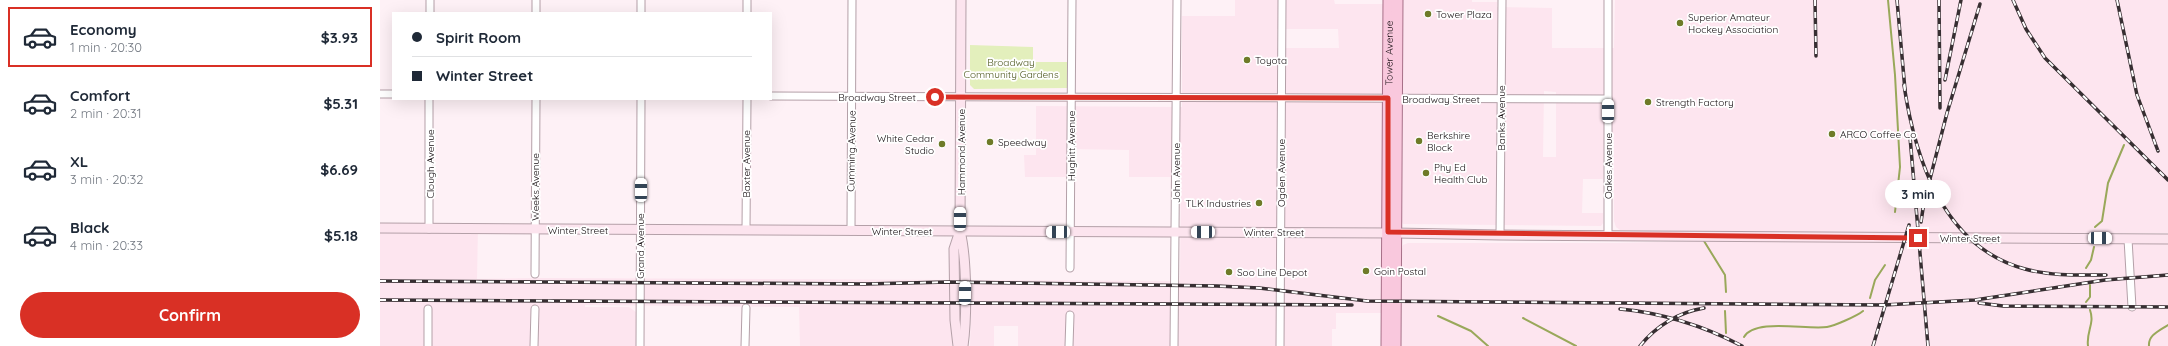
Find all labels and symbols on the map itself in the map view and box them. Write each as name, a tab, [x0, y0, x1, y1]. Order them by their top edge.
place label: Tower Plaza	[1436, 8, 1492, 21]
marker: Tower Plaza	[1423, 9, 1433, 19]
place label: Superior Amateur Hockey Association	[1688, 11, 1778, 36]
marker: Superior Amateur Hockey Association	[1675, 18, 1685, 28]
street label: Tower Avenue	[1383, 20, 1396, 86]
place label: Toyota	[1255, 54, 1287, 67]
marker: Toyota	[1242, 55, 1252, 65]
park label: Broadway Community Gardens	[963, 56, 1059, 81]
street label: Banks Avenue	[1495, 85, 1508, 151]
route start	[926, 88, 944, 106]
street label: Broadway Street	[838, 91, 916, 104]
street label: Broadway Street	[1402, 93, 1480, 106]
place label: Strength Factory	[1656, 96, 1734, 109]
marker: Strength Factory	[1643, 97, 1653, 107]
car	[1602, 99, 1614, 123]
street label: Hammond Avenue	[955, 108, 968, 195]
street label: Cumming Avenue	[844, 110, 859, 192]
street label: Hughitt Avenue	[1065, 110, 1078, 181]
place label: ARCO Coffee Co	[1840, 128, 1916, 141]
street label: Clough Avenue	[424, 129, 437, 199]
place label: Berkshire Block	[1427, 129, 1470, 154]
marker: ARCO Coffee Co	[1827, 129, 1837, 139]
street label: Baxter Avenue	[740, 130, 753, 198]
place label: White Cedar Studio	[877, 132, 934, 157]
street label: Oakes Avenue	[1602, 133, 1615, 199]
place label: Speedway	[998, 136, 1046, 149]
marker: Berkshire Block	[1414, 136, 1424, 146]
marker: Speedway	[985, 137, 995, 147]
marker: White Cedar Studio	[937, 139, 947, 149]
street label: Ogden Avenue	[1275, 139, 1288, 207]
street label: John Avenue	[1170, 143, 1183, 203]
street label: Weeks Avenue	[529, 153, 542, 221]
place label: Phy Ed Health Club	[1434, 161, 1488, 186]
marker: Phy Ed Health Club	[1421, 168, 1431, 178]
car	[635, 178, 647, 202]
callout: 3 min	[1885, 180, 1951, 208]
place label: TLK Industries	[1186, 197, 1251, 210]
marker: TLK Industries	[1254, 198, 1264, 208]
car	[954, 207, 966, 231]
street label: Grand Avenue	[634, 213, 647, 279]
street label: Winter Street	[548, 224, 609, 237]
street label: Winter Street	[872, 225, 933, 238]
car	[1046, 226, 1070, 238]
car	[1191, 226, 1215, 238]
street label: Winter Street	[1244, 226, 1305, 239]
route end	[1909, 229, 1927, 247]
street label: Winter Street	[1940, 232, 2001, 245]
car	[2088, 232, 2112, 244]
place label: Goin Postal	[1374, 265, 1426, 278]
place label: Soo Line Depot	[1237, 266, 1308, 279]
marker: Goin Postal	[1361, 266, 1371, 276]
marker: Soo Line Depot	[1224, 267, 1234, 277]
car	[959, 281, 971, 305]

